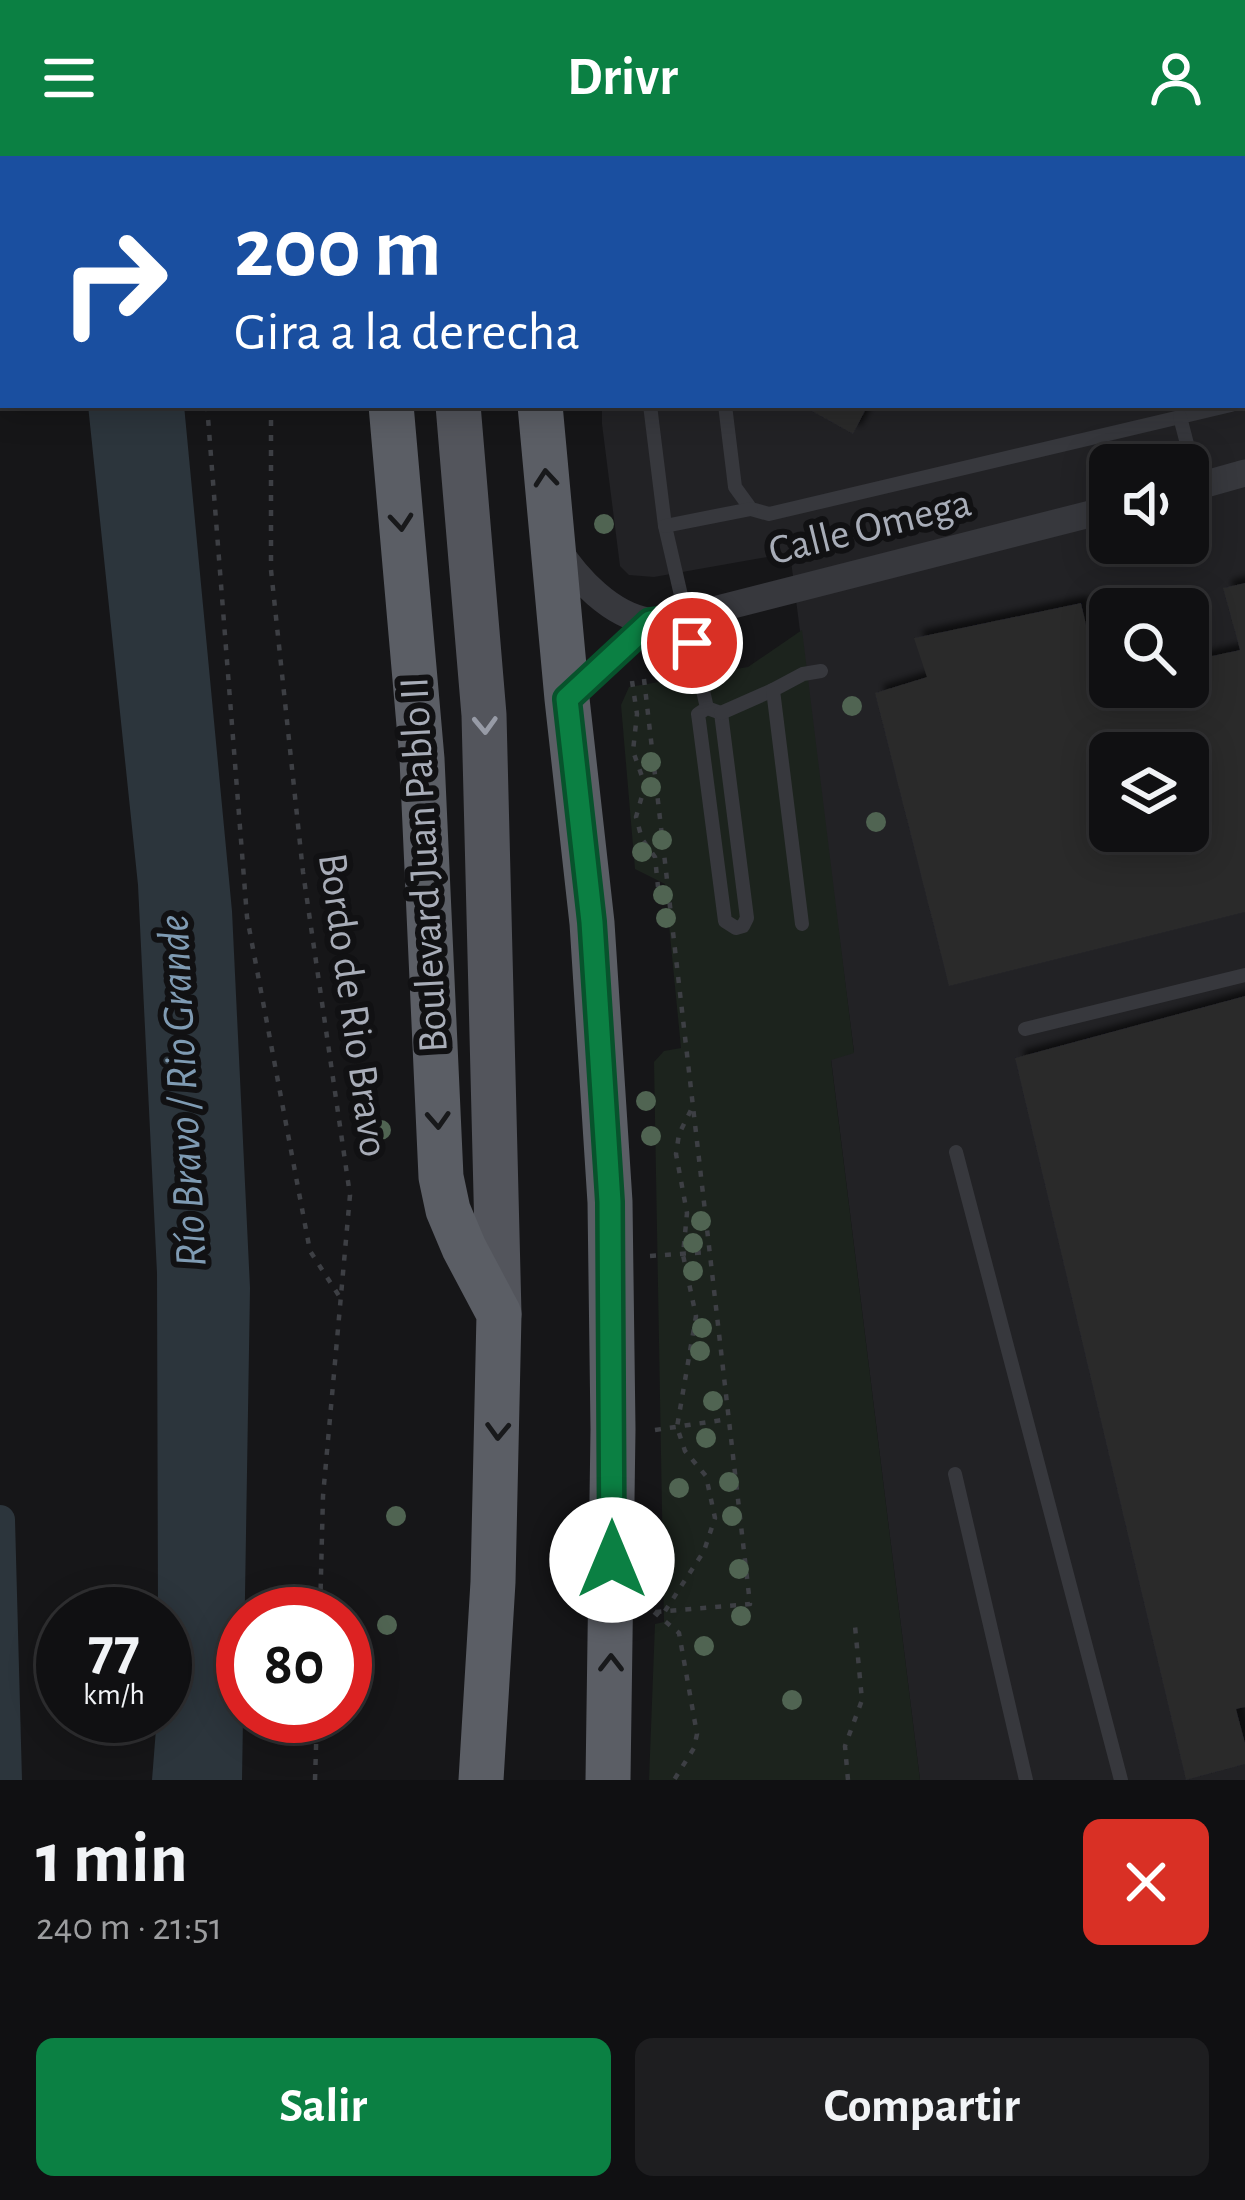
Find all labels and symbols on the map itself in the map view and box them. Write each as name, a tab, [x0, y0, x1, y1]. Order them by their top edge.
one-way arrow	[533, 468, 559, 487]
street label: Calle Omega	[765, 482, 975, 572]
one-way arrow	[388, 512, 413, 531]
pin	[641, 592, 743, 694]
street label: Boulevard Juan Pablo II	[393, 676, 455, 1054]
one-way arrow	[471, 716, 497, 735]
street label: Bordo de Rio Bravo	[311, 850, 395, 1160]
water label: Río Bravo / Rio Grande	[151, 914, 215, 1268]
one-way arrow	[425, 1111, 451, 1130]
one-way arrow	[485, 1422, 511, 1441]
position arrow	[549, 1497, 675, 1623]
speed limit sign: 80	[216, 1587, 372, 1743]
one-way arrow	[598, 1653, 624, 1672]

